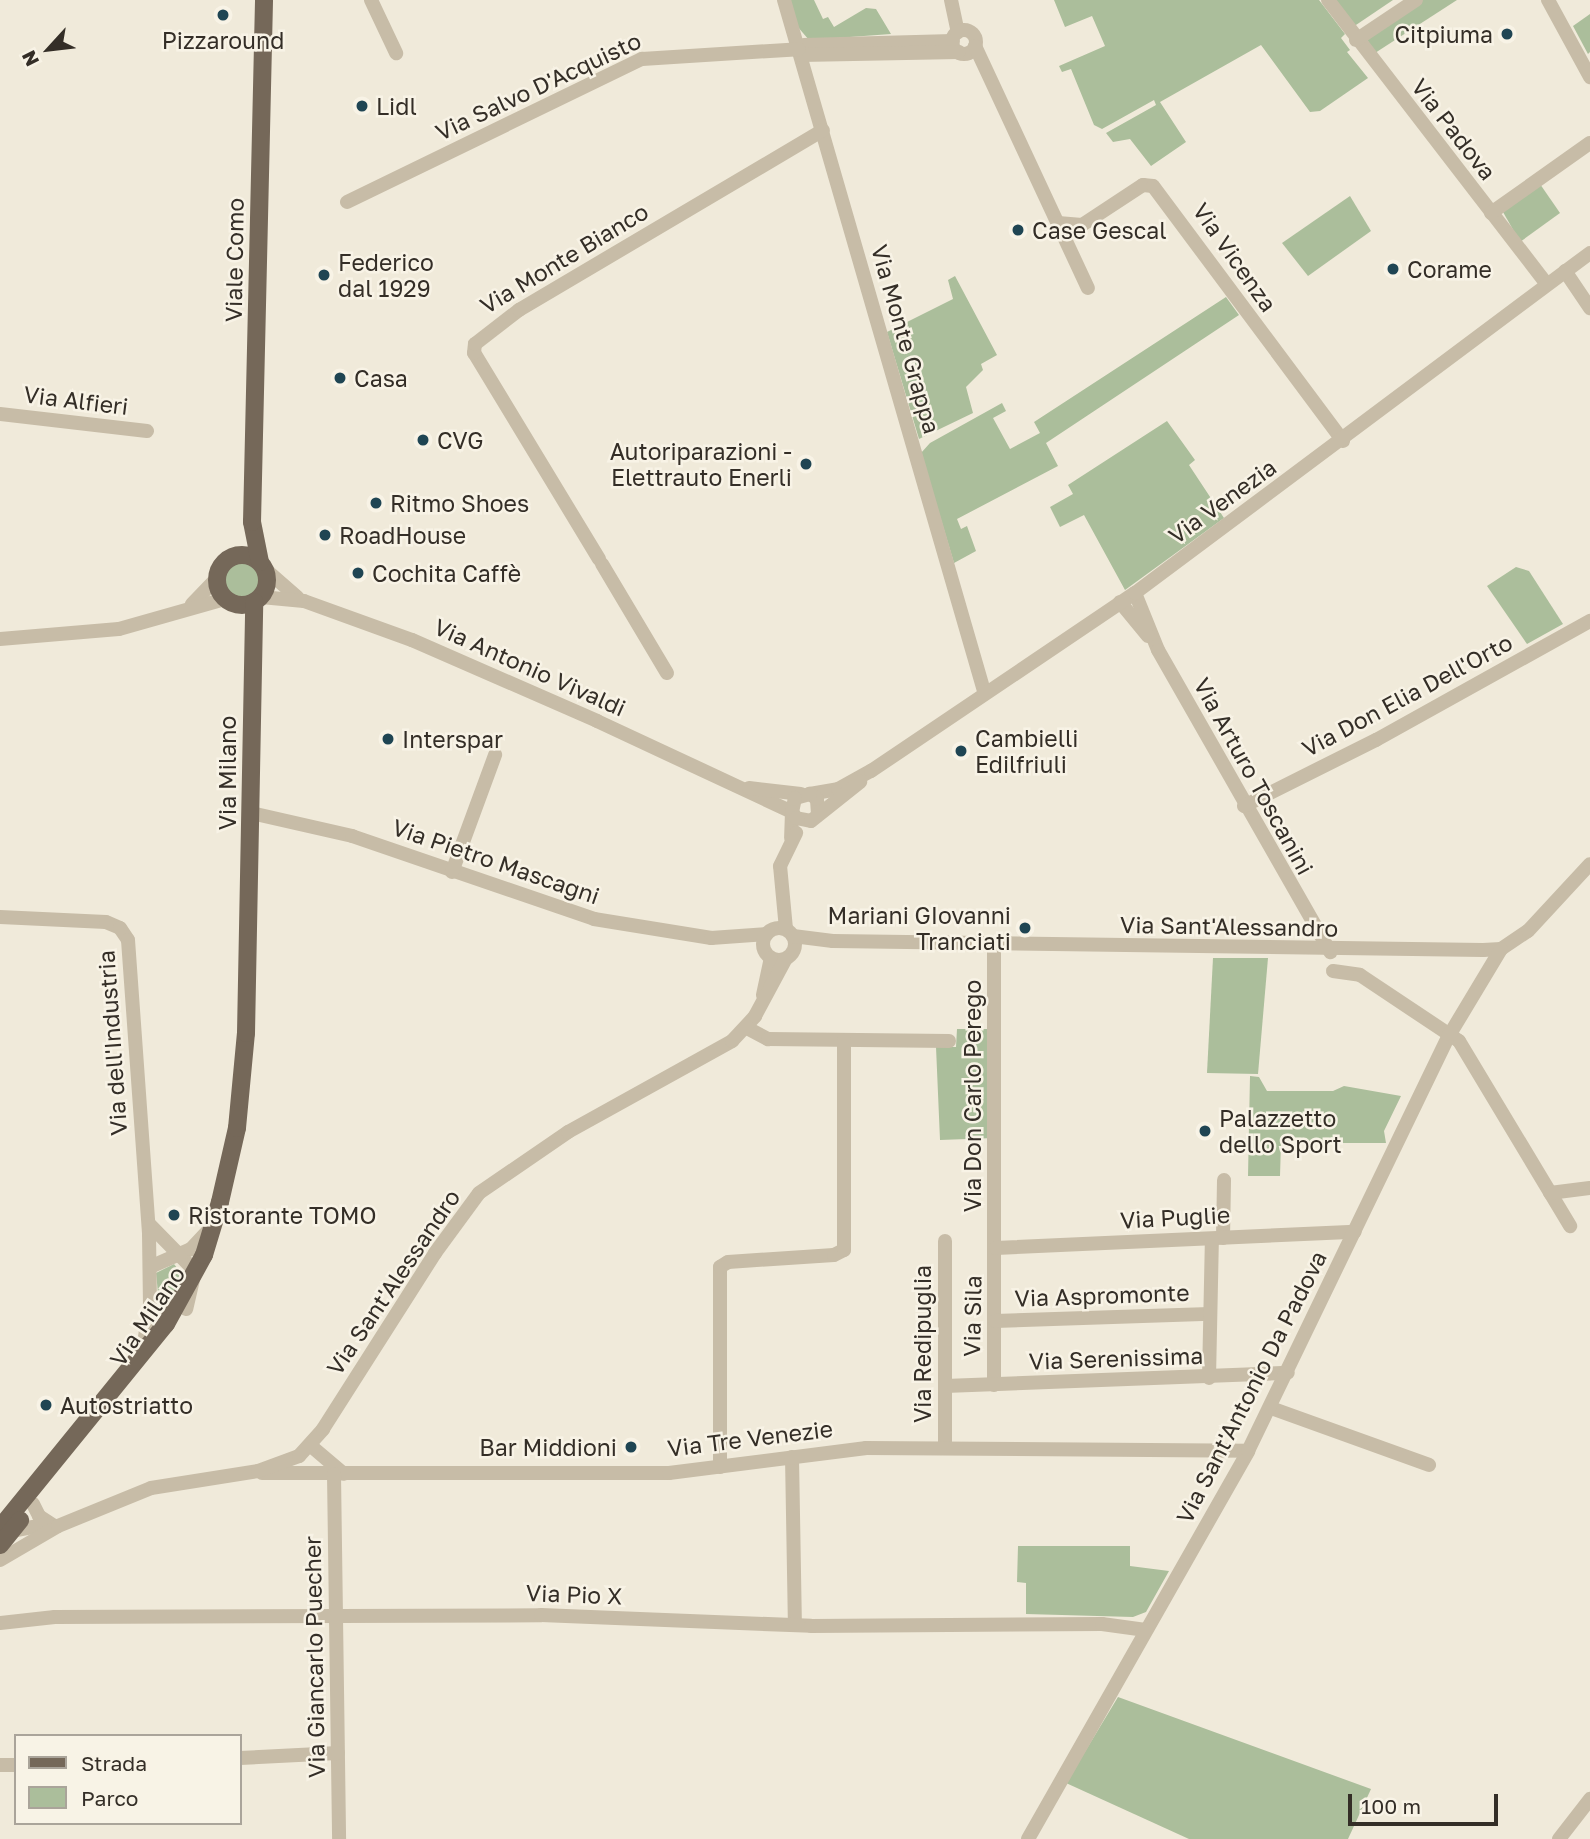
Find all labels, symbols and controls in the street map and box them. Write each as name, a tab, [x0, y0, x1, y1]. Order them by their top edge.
marker: Pizzaround	[215, 7, 231, 23]
north arrow	[14, 14, 84, 84]
place label: Citpiuma	[1394, 20, 1493, 48]
place label: Pizzaround	[162, 26, 284, 54]
street label: Via Salvo D'Acquisto	[431, 26, 645, 146]
marker: Citpiuma	[1499, 26, 1515, 42]
text: N	[16, 47, 43, 70]
street label: Via Padova	[1406, 73, 1502, 185]
place label: Lidl	[376, 92, 417, 120]
marker: Lidl	[354, 98, 370, 114]
street label: Via Monte Bianco	[475, 197, 653, 319]
street label: Via Vicenza	[1187, 197, 1283, 317]
street label: Viale Como	[219, 198, 249, 322]
place label: Case Gescal	[1032, 216, 1167, 244]
marker: Case Gescal	[1010, 222, 1026, 238]
street label: Via Monte Grappa	[866, 241, 946, 437]
place label: Federico dal 1929	[338, 248, 434, 302]
place label: Corame	[1407, 255, 1492, 283]
marker: Corame	[1385, 261, 1401, 277]
marker: Federico dal 1929	[316, 267, 332, 283]
place label: Casa	[354, 364, 408, 392]
marker: Casa	[332, 370, 348, 386]
street label: Via Alfieri	[22, 380, 130, 420]
place label: CVG	[437, 426, 483, 454]
marker: CVG	[415, 432, 431, 448]
place label: Autoriparazioni - Elettrauto Enerli	[610, 437, 792, 491]
street label: Via Venezia	[1163, 453, 1281, 549]
marker: Autoriparazioni - Elettrauto Enerli	[798, 456, 814, 472]
place label: Ritmo Shoes	[390, 489, 529, 517]
marker: Ritmo Shoes	[368, 495, 384, 511]
place label: RoadHouse	[339, 521, 466, 549]
marker: RoadHouse	[317, 527, 333, 543]
place label: Cochita Caffè	[372, 559, 521, 587]
marker: Cochita Caffè	[350, 565, 366, 581]
street label: Via Antonio Vivaldi	[430, 612, 630, 722]
street label: Via Don Elia Dell'Orto	[1297, 628, 1517, 762]
street label: Via Arturo Toscanini	[1188, 673, 1320, 879]
street label: Via Milano	[213, 716, 241, 830]
place label: Cambielli Edilfriuli	[975, 724, 1079, 778]
place label: Interspar	[402, 725, 503, 753]
marker: Interspar	[380, 731, 396, 747]
marker: Cambielli Edilfriuli	[953, 743, 969, 759]
street label: Via Pietro Mascagni	[389, 813, 603, 909]
place label: Mariani GIovanni Tranciati	[828, 901, 1011, 955]
street label: Via Sant'Alessandro	[1120, 910, 1338, 942]
marker: Mariani GIovanni Tranciati	[1017, 920, 1033, 936]
street label: Via dell'Industria	[92, 949, 132, 1137]
street label: Via Don Carlo Perego	[958, 980, 986, 1212]
place label: Palazzetto dello Sport	[1219, 1104, 1342, 1158]
marker: Palazzetto dello Sport	[1197, 1123, 1213, 1139]
street label: Via Sant'Alessandro	[321, 1184, 465, 1380]
street label: Via Puglie	[1119, 1200, 1231, 1234]
place label: Ristorante TOMO	[188, 1201, 377, 1229]
marker: Ristorante TOMO	[166, 1207, 182, 1223]
street label: Via Sant'Antonio Da Padova	[1170, 1246, 1332, 1528]
street label: Via Milano	[104, 1261, 190, 1371]
street label: Via Redipuglia	[908, 1265, 936, 1423]
street label: Via Sila	[957, 1275, 987, 1357]
street label: Via Aspromonte	[1014, 1278, 1190, 1312]
street label: Via Serenissima	[1028, 1341, 1204, 1375]
place label: Autostriatto	[60, 1391, 193, 1419]
marker: Autostriatto	[38, 1397, 54, 1413]
street label: Via Tre Venezie	[666, 1414, 834, 1462]
place label: Bar Middioni	[479, 1433, 617, 1461]
marker: Bar Middioni	[623, 1439, 639, 1455]
street label: Via Giancarlo Puecher	[298, 1536, 330, 1778]
street label: Via Pio X	[525, 1579, 623, 1609]
legend	[14, 1734, 242, 1825]
text: Strada	[81, 1750, 147, 1776]
scale bar	[1352, 1780, 1502, 1824]
text: Parco	[81, 1785, 138, 1811]
text: 100 m	[1361, 1793, 1421, 1819]

